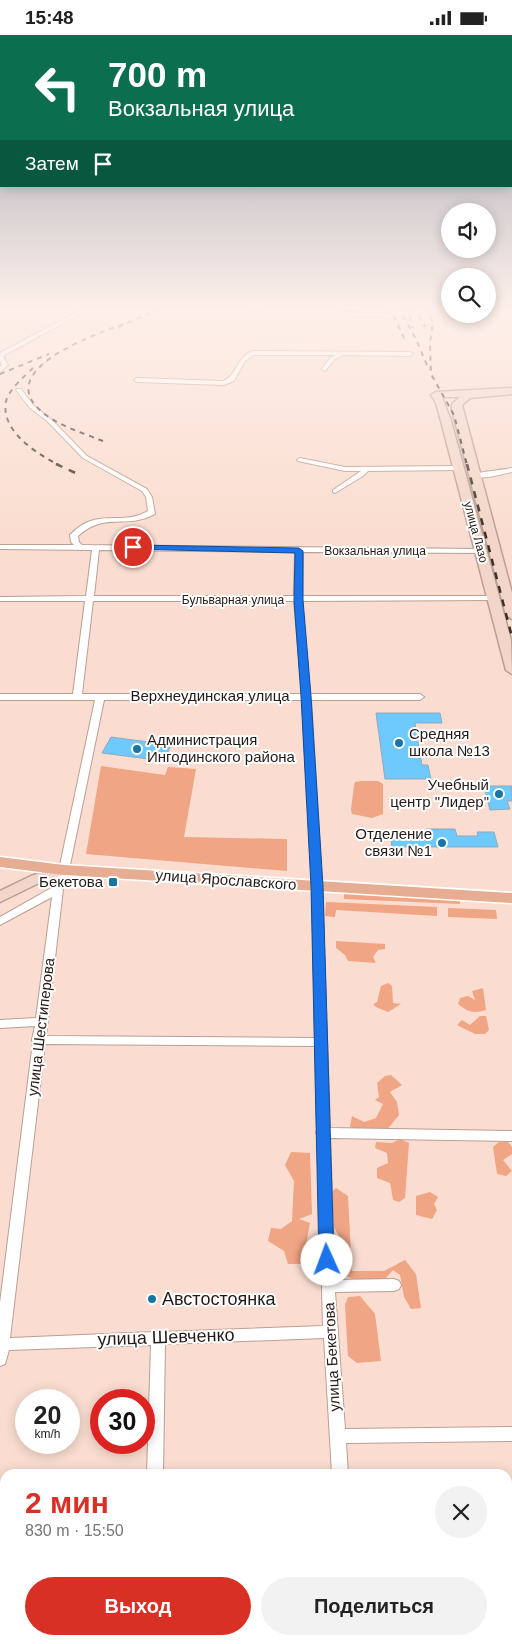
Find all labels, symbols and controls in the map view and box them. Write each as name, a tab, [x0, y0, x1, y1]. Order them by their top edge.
text: 15:48	[25, 7, 74, 28]
icon: left	[25, 55, 90, 120]
text: 700 m	[108, 55, 207, 94]
text: Вокзальная улица	[108, 96, 294, 121]
icon: arrive	[89, 150, 117, 178]
text: Затем	[25, 153, 79, 174]
map controls	[441, 203, 496, 323]
button: sound	[441, 203, 496, 258]
button: search	[441, 268, 496, 323]
street label: улица Лазо	[461, 500, 491, 564]
pin	[112, 526, 154, 568]
icon: arrive	[119, 533, 147, 561]
street label: Вокзальная улица	[324, 544, 426, 558]
street label: Бульварная улица	[182, 593, 284, 607]
street label: Верхнеудинская улица	[130, 687, 290, 704]
place label: Средняя школа №13	[409, 725, 490, 759]
place label: Администрация Ингодинского района	[147, 731, 296, 765]
marker: Средняя школа №13	[393, 737, 405, 749]
marker: Администрация Ингодинского района	[131, 743, 143, 755]
place label: Учебный центр "Лидер"	[390, 776, 489, 810]
marker: Учебный центр "Лидер"	[493, 788, 505, 800]
place label: Отделение связи №1	[355, 825, 432, 859]
marker: Отделение связи №1	[436, 837, 448, 849]
street label: улица Ярославского	[155, 866, 297, 893]
place label: Бекетова	[39, 873, 104, 890]
marker: Бекетова	[107, 876, 119, 888]
street label: улица Шестиперова	[24, 956, 58, 1097]
position arrow	[300, 1233, 352, 1285]
place label: Австостоянка	[162, 1289, 276, 1309]
marker: Австостоянка	[146, 1293, 158, 1305]
street label: улица Бекетова	[320, 1301, 343, 1412]
street label: улица Шевченко	[97, 1325, 235, 1349]
speed limit sign: 30	[90, 1389, 155, 1454]
text: 20	[34, 1401, 61, 1429]
text: km/h	[34, 1427, 61, 1441]
text: 2 мин	[25, 1486, 109, 1519]
button: close	[435, 1486, 487, 1538]
text: 830 m · 15:50	[25, 1522, 124, 1539]
button: Выход	[25, 1577, 251, 1635]
button: Поделиться	[261, 1577, 487, 1635]

